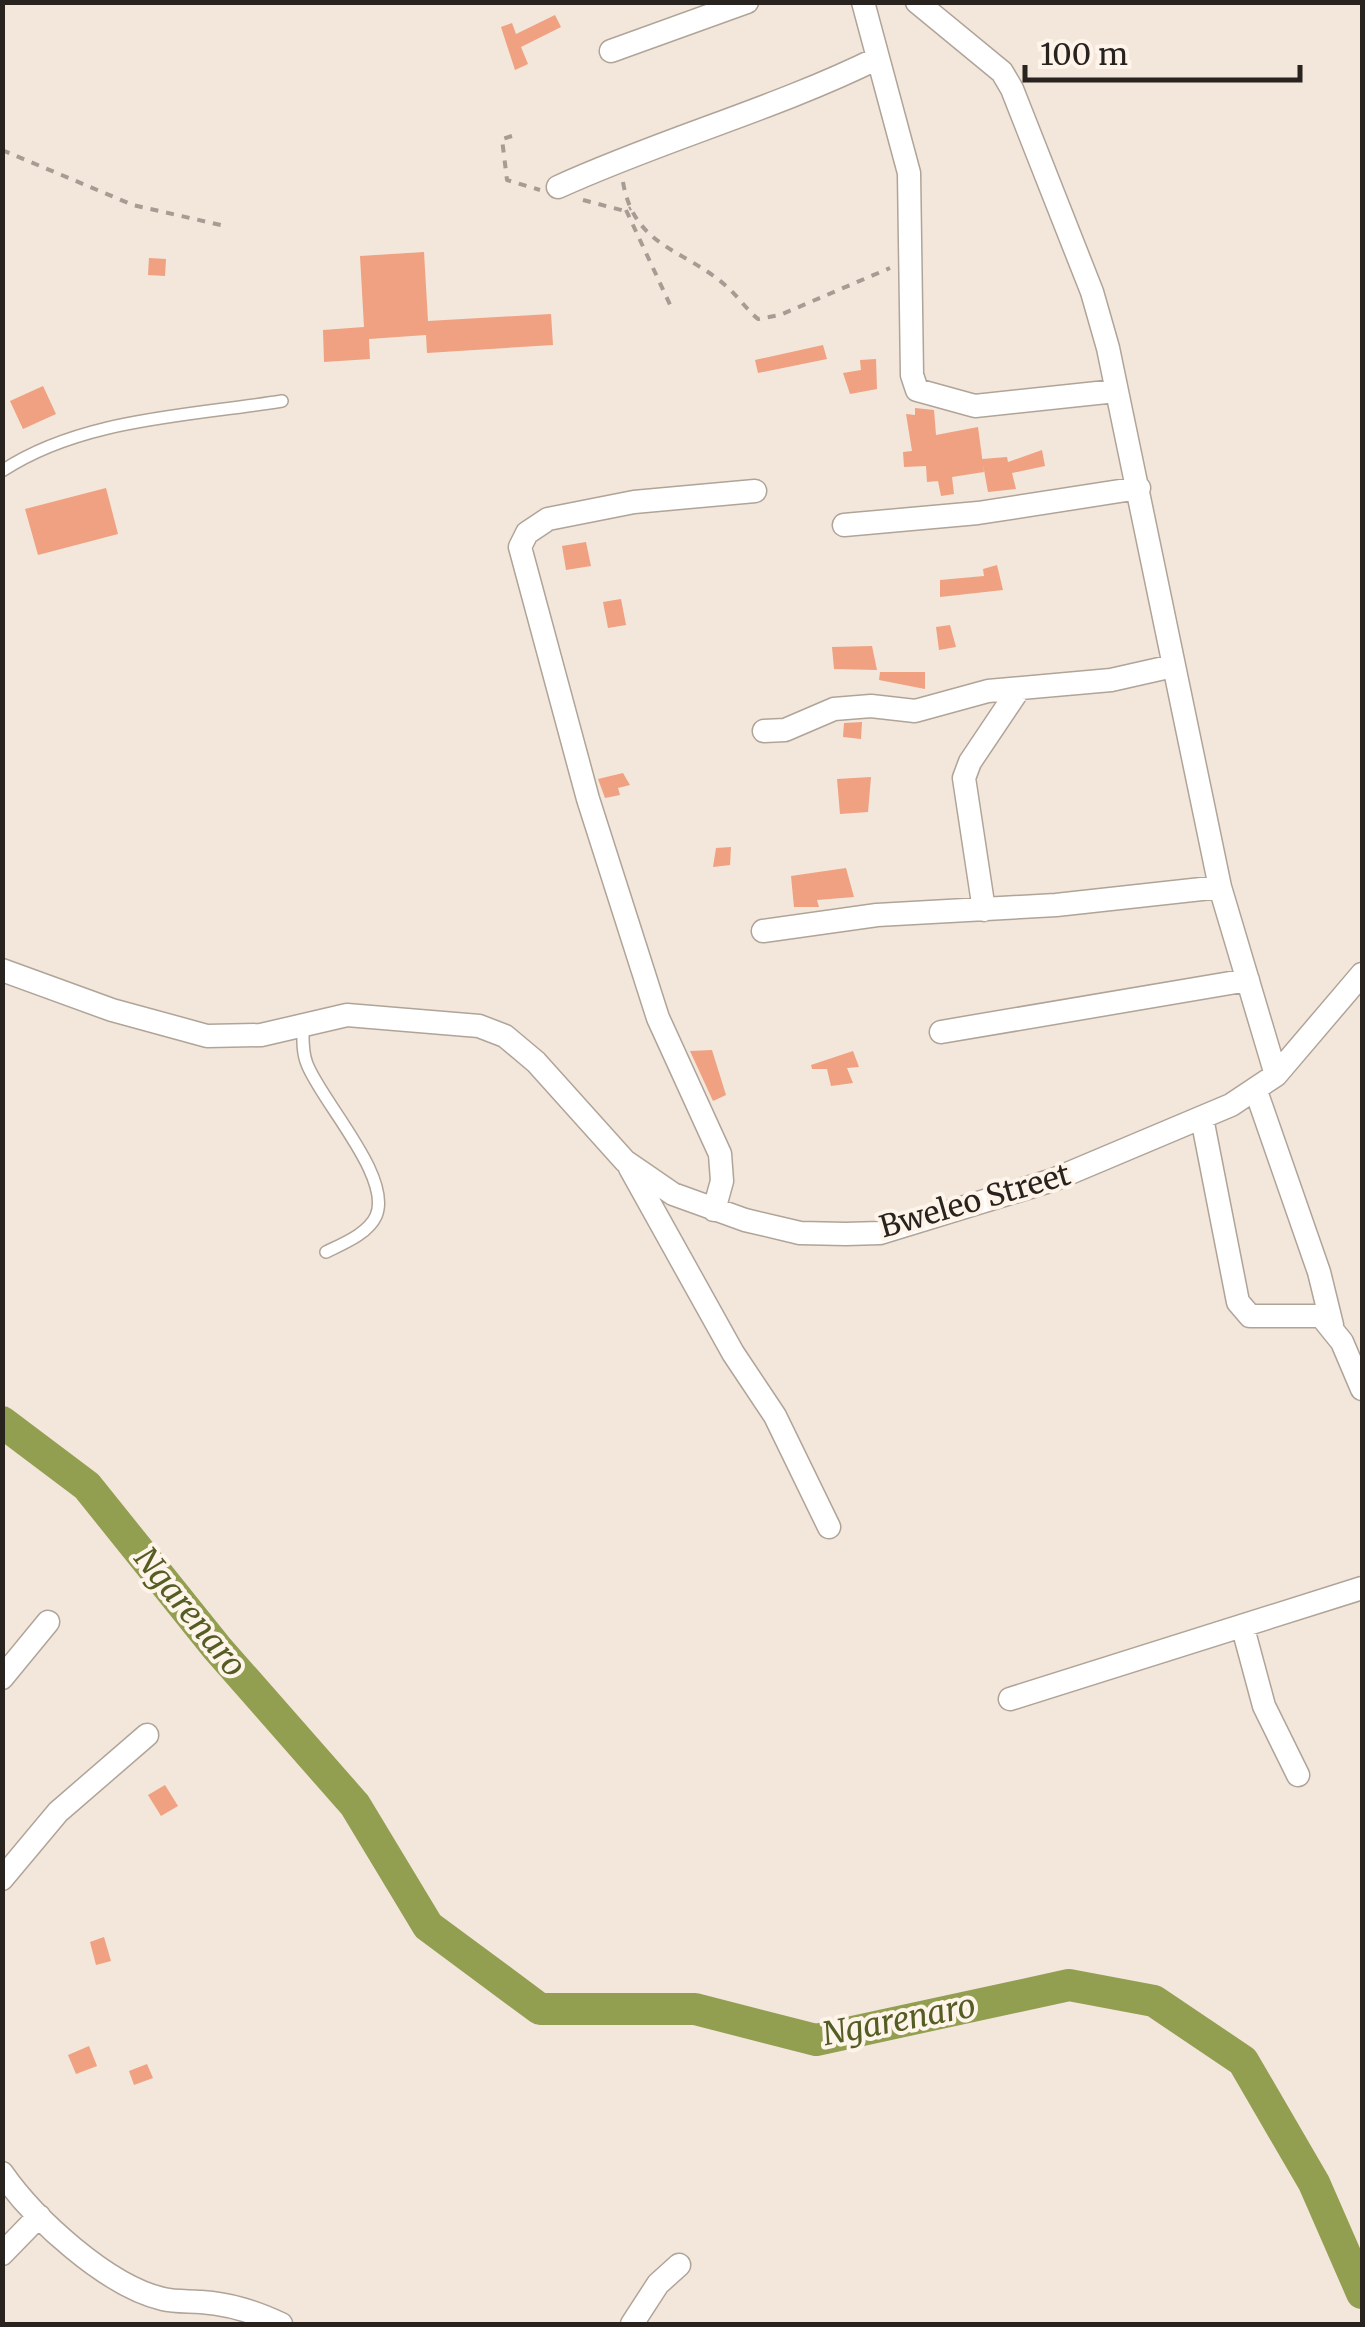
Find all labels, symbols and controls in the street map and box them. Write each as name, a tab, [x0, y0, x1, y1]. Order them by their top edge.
scale bar	[1025, 20, 1300, 82]
text: 100 m	[1040, 35, 1128, 73]
street label: Bweleo Street	[875, 1155, 1075, 1245]
water label: Ngarenaro	[126, 1539, 254, 1685]
water label: Ngarenaro	[819, 1986, 979, 2054]

